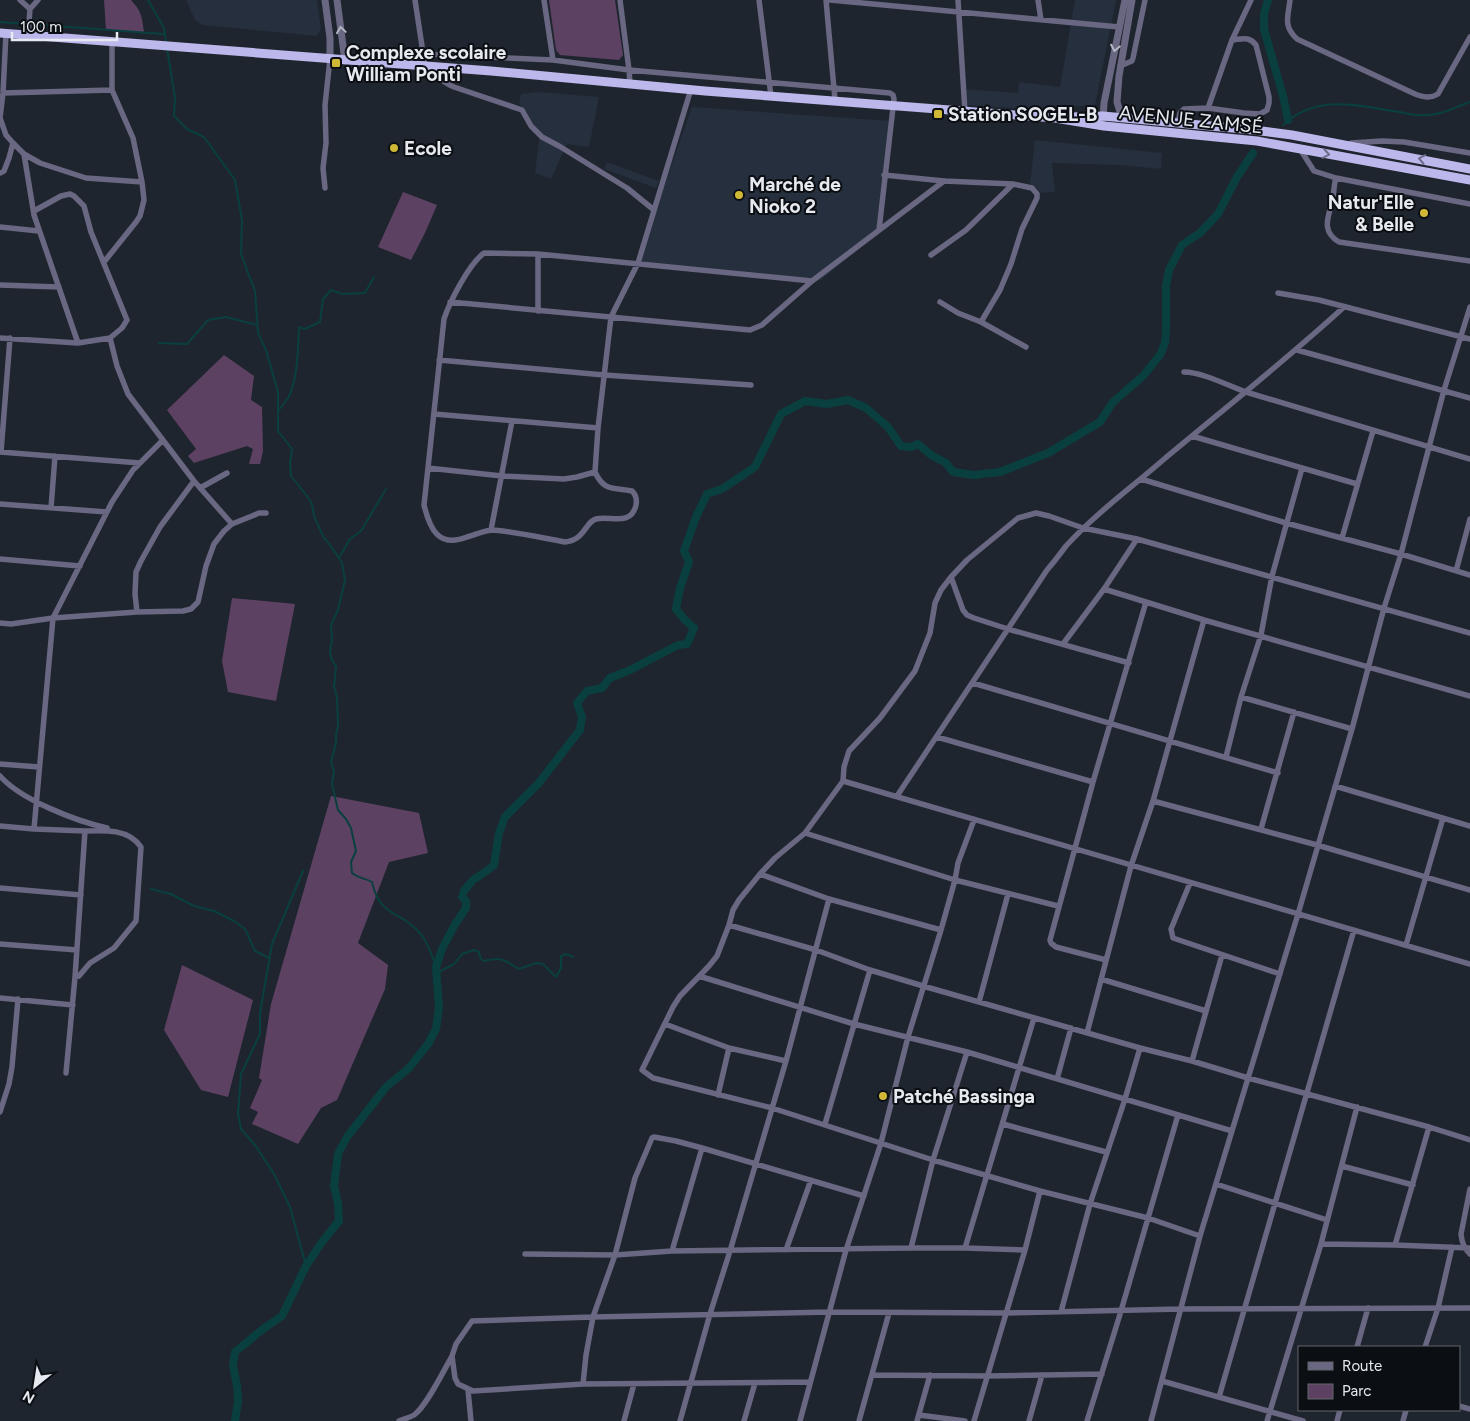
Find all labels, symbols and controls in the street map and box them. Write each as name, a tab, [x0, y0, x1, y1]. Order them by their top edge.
scale bar	[12, 10, 118, 42]
text: 100 m	[20, 18, 62, 36]
one-way arrow	[336, 26, 347, 34]
place label: Complexe scolaire William Ponti	[346, 41, 507, 86]
one-way arrow	[1111, 43, 1121, 52]
marker: Complexe scolaire William Ponti	[330, 57, 342, 69]
street label: AVENUE ZAMSÉ	[1118, 101, 1264, 138]
place label: Station SOGEL-B	[948, 103, 1097, 126]
marker: Station SOGEL-B	[932, 108, 944, 120]
place label: Ecole	[404, 137, 452, 160]
marker: Ecole	[388, 142, 400, 154]
one-way arrow	[1321, 148, 1330, 158]
one-way arrow	[1418, 155, 1427, 165]
place label: Marché de Nioko 2	[749, 173, 841, 218]
marker: Marché de Nioko 2	[733, 189, 745, 201]
place label: Natur'Elle & Belle	[1328, 191, 1414, 236]
marker: Natur'Elle & Belle	[1418, 207, 1430, 219]
place label: Patché Bassinga	[893, 1085, 1035, 1108]
marker: Patché Bassinga	[877, 1090, 889, 1102]
legend	[1298, 1346, 1460, 1411]
text: Route	[1342, 1357, 1382, 1375]
north arrow	[10, 1361, 60, 1411]
text: Parc	[1342, 1382, 1371, 1400]
text: N	[20, 1387, 38, 1407]

